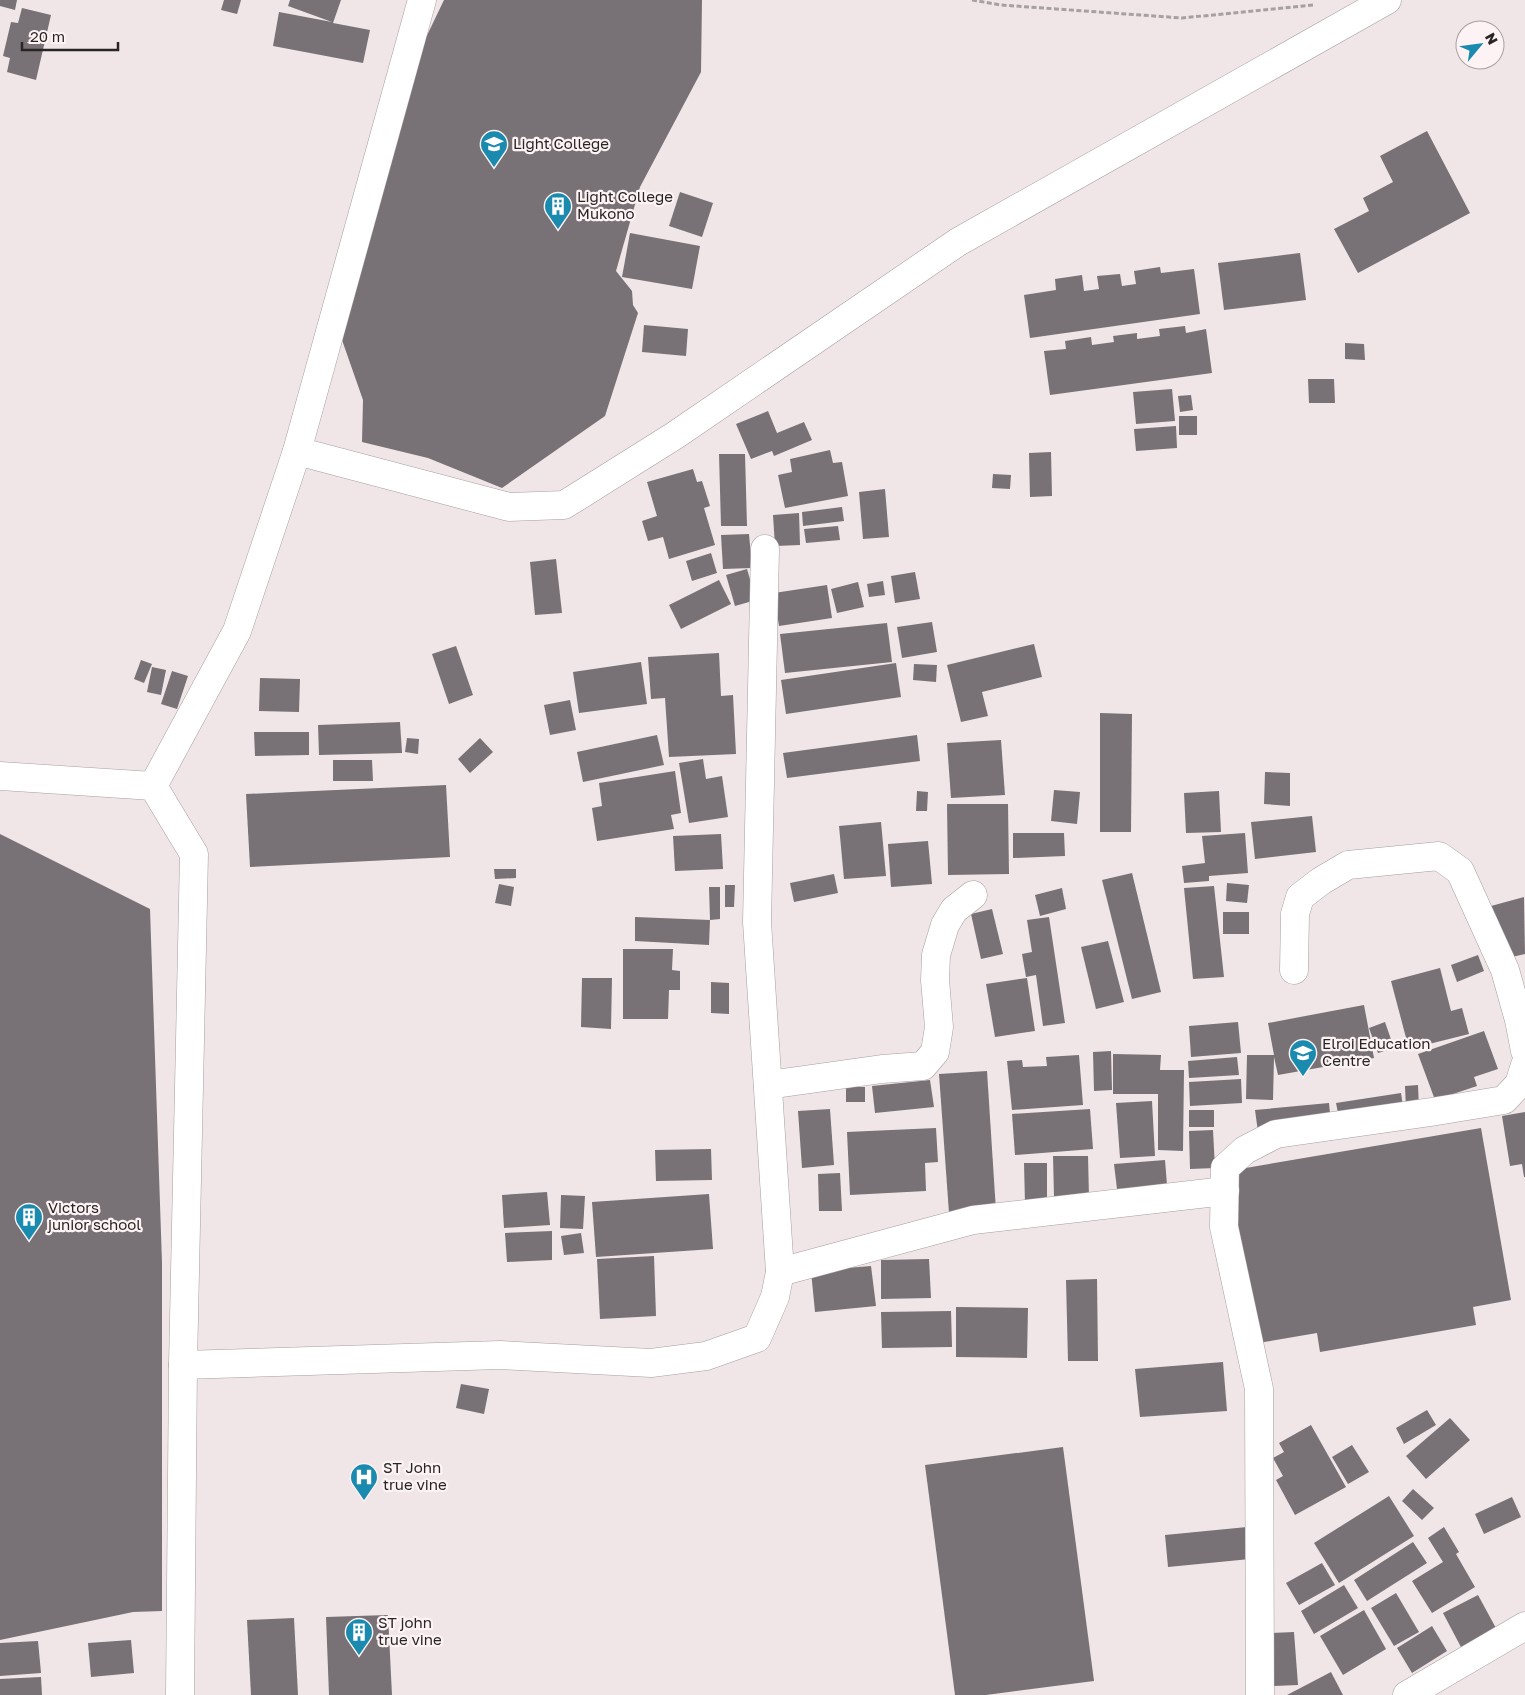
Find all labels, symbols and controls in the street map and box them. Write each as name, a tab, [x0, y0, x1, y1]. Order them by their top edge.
scale bar	[22, 20, 119, 52]
north arrow	[1455, 20, 1505, 70]
text: 20 m	[30, 27, 65, 45]
text: N	[1482, 30, 1502, 47]
school or university icon: Light College	[479, 129, 509, 168]
place label: Light College	[513, 134, 609, 152]
place label: Light College Mukono	[577, 187, 673, 222]
building icon: Light College Mukono	[543, 191, 573, 230]
place label: Elroi Education Centre	[1322, 1034, 1430, 1069]
school or university icon: Elroi Education Centre	[1288, 1038, 1318, 1077]
place label: Victors junior school	[47, 1198, 141, 1233]
building icon: Victors junior school	[14, 1202, 44, 1241]
place label: ST John true vine	[383, 1458, 447, 1493]
hospital icon: ST John true vine	[349, 1462, 379, 1501]
place label: ST john true vine	[378, 1613, 442, 1648]
building icon: ST john true vine	[344, 1617, 374, 1656]

